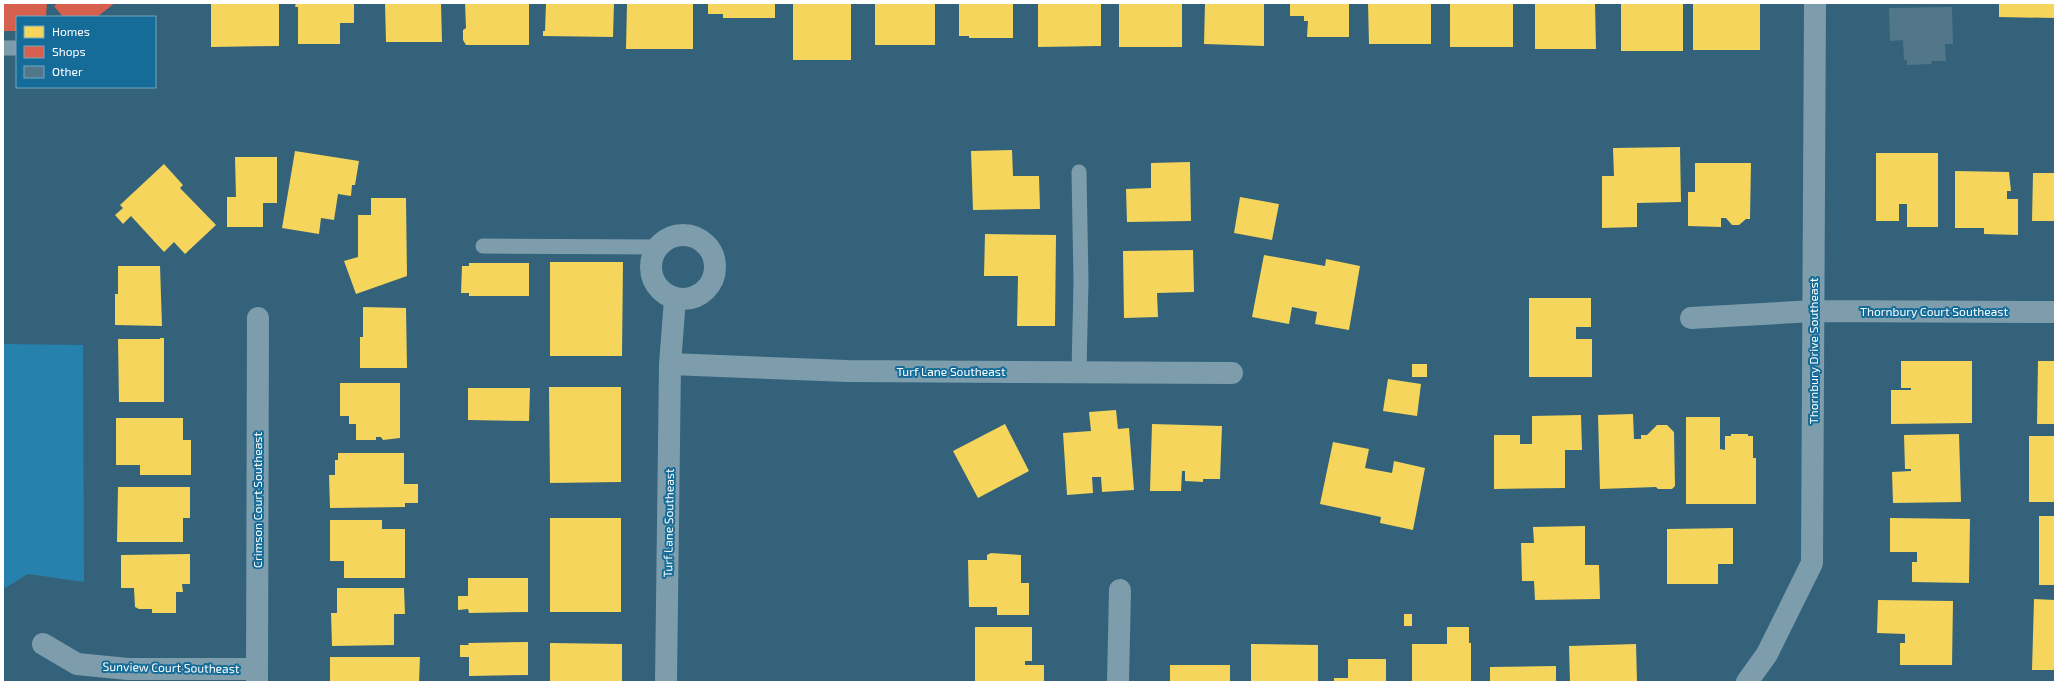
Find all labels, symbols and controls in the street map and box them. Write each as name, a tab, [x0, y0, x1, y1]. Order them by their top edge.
legend	[16, 16, 156, 88]
text: Homes	[52, 24, 90, 38]
text: Shops	[52, 44, 86, 58]
text: Other	[52, 64, 83, 78]
street label: Thornbury Drive Southeast	[1806, 277, 1820, 424]
street label: Thornbury Court Southeast	[1860, 304, 2008, 318]
street label: Turf Lane Southeast	[896, 364, 1006, 378]
street label: Crimson Court Southeast	[250, 432, 264, 568]
street label: Turf Lane Southeast	[660, 468, 676, 578]
street label: Sunview Court Southeast	[102, 659, 240, 675]

